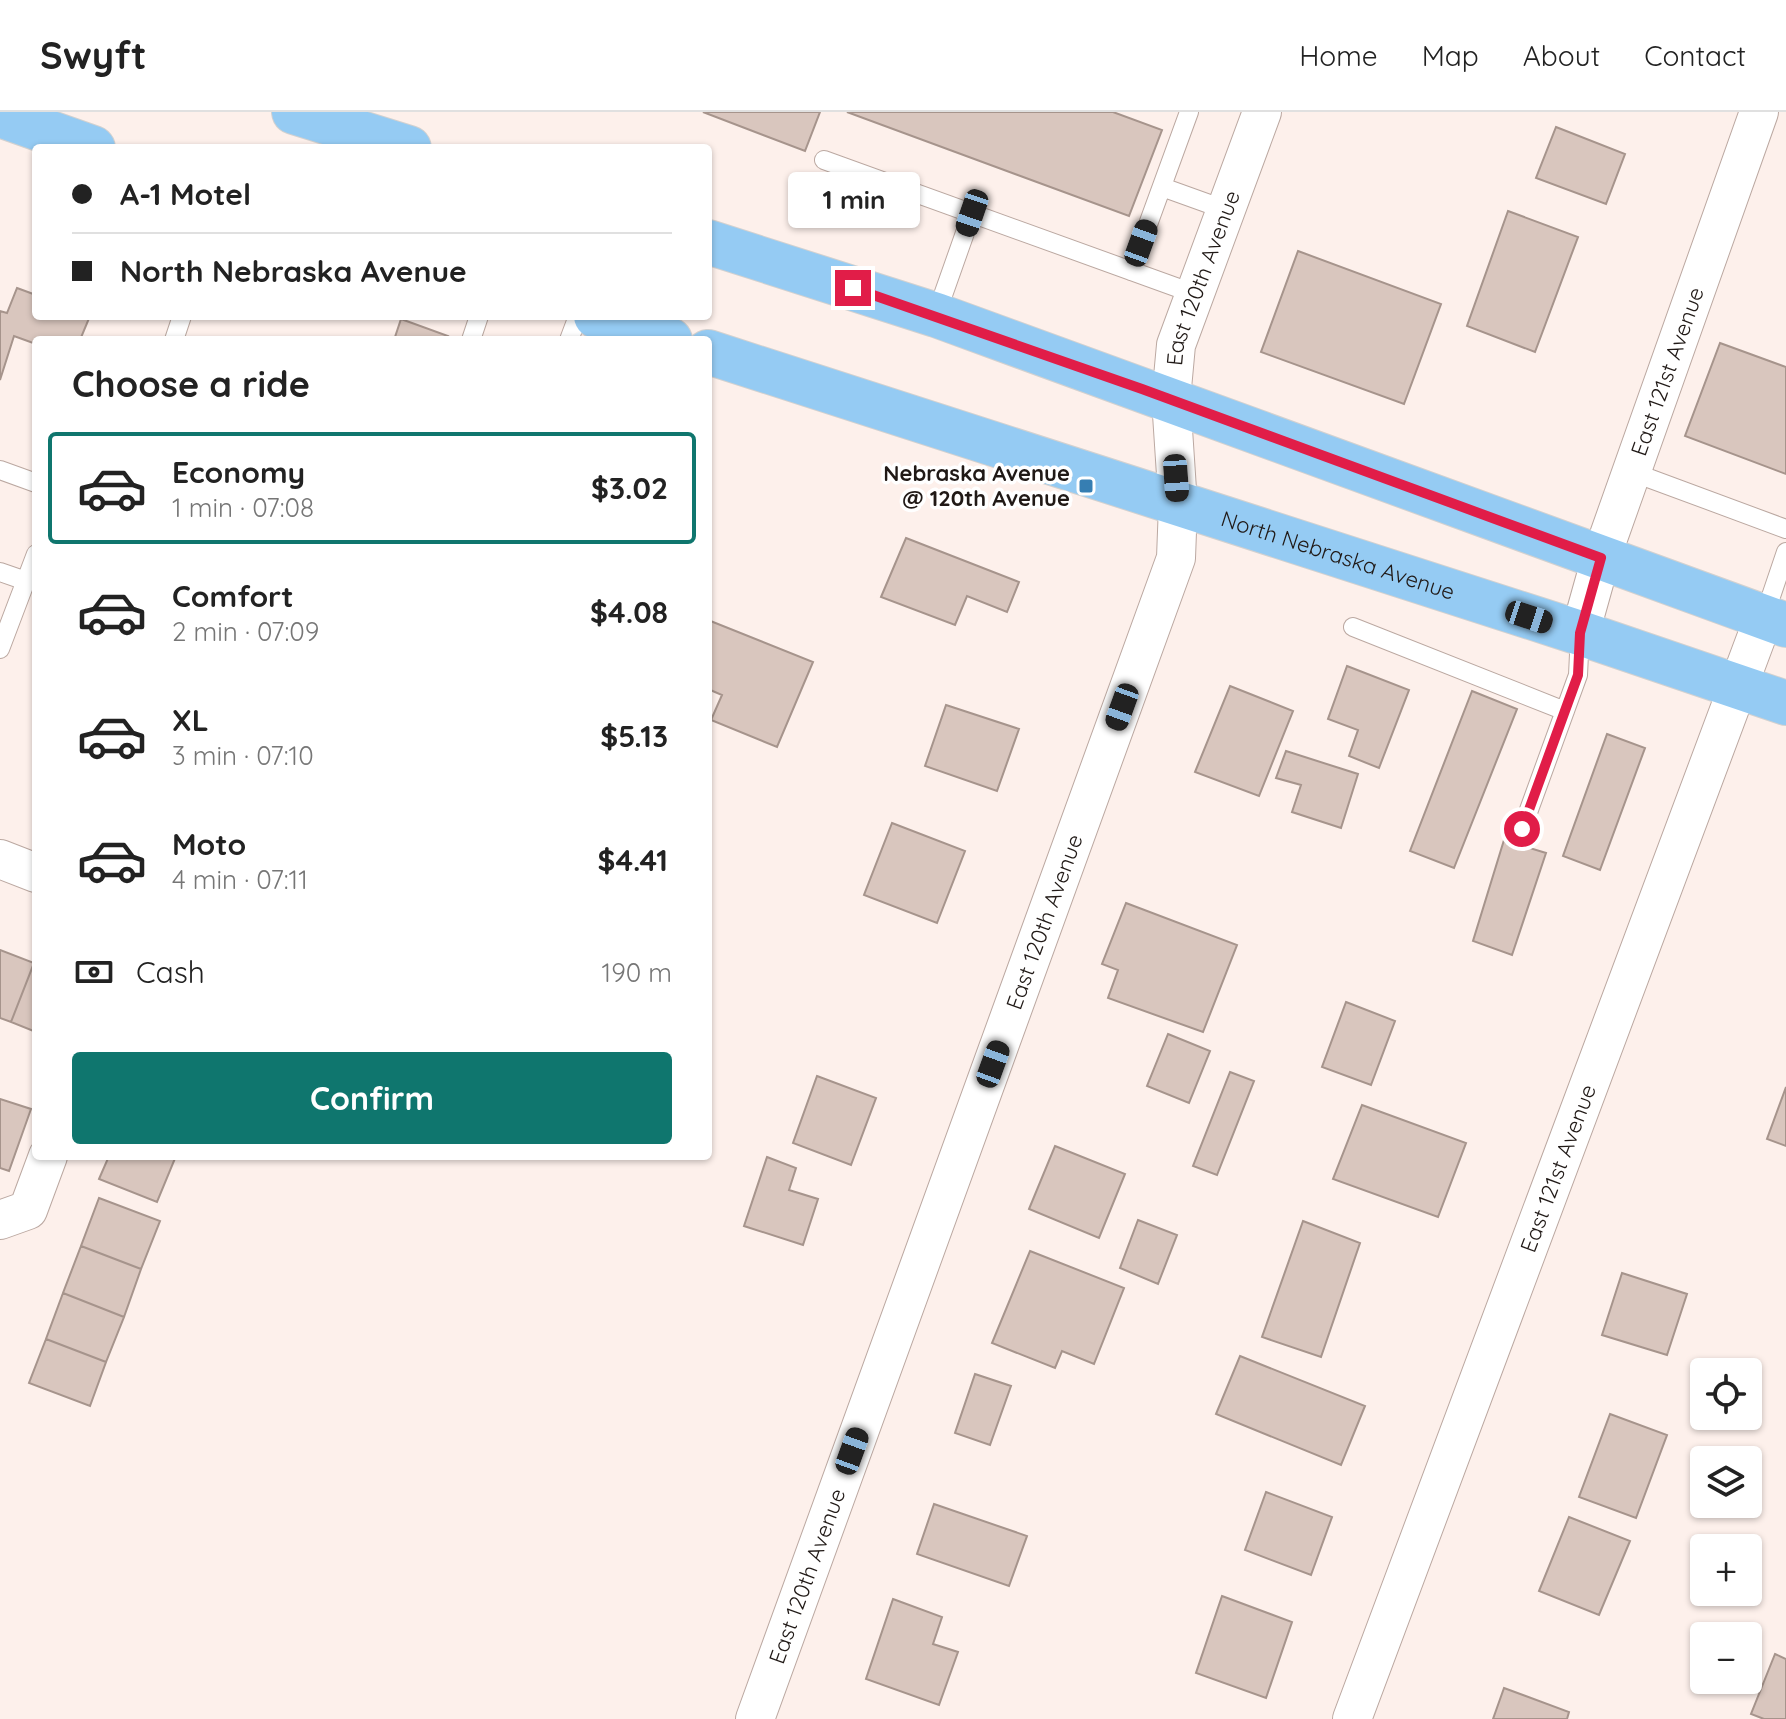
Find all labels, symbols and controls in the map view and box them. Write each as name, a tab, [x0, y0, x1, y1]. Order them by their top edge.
text: Swyft	[40, 31, 146, 79]
text: Home	[1299, 38, 1378, 73]
text: Map	[1422, 38, 1479, 73]
text: About	[1523, 38, 1600, 73]
text: Contact	[1644, 38, 1746, 73]
callout: 1 min	[787, 172, 919, 228]
text: A-1 Motel	[120, 175, 251, 213]
text: 1 min	[823, 183, 886, 216]
car	[953, 186, 991, 240]
street label: East 120th Avenue	[1160, 187, 1246, 367]
car	[1122, 216, 1160, 270]
text: North Nebraska Avenue	[120, 252, 467, 290]
route end	[835, 270, 871, 306]
street label: East 121st Avenue	[1624, 283, 1710, 459]
text: Choose a ride	[72, 361, 310, 406]
icon: car	[76, 452, 148, 524]
text: Economy	[172, 453, 305, 491]
car	[1162, 453, 1190, 503]
place label: Nebraska Avenue @ 120th Avenue	[883, 459, 1070, 512]
text: $3.02	[591, 469, 668, 507]
marker: Nebraska Avenue @ 120th Avenue	[1077, 477, 1095, 495]
text: 1 min · 07:08	[172, 491, 314, 524]
street label: North Nebraska Avenue	[1218, 504, 1458, 606]
icon: car	[76, 576, 148, 648]
text: Comfort	[172, 577, 293, 615]
text: $4.08	[590, 593, 668, 631]
car	[1502, 598, 1556, 636]
text: 2 min · 07:09	[172, 615, 319, 648]
car	[1103, 680, 1141, 734]
icon: car	[76, 700, 148, 772]
text: XL	[172, 701, 209, 739]
text: $5.13	[600, 717, 668, 755]
text: 3 min · 07:10	[172, 739, 314, 772]
route start	[1504, 811, 1540, 847]
icon: car	[76, 824, 148, 896]
text: Moto	[172, 825, 246, 863]
street label: East 120th Avenue	[999, 830, 1089, 1013]
text: $4.41	[597, 841, 668, 879]
text: 4 min · 07:11	[172, 863, 308, 896]
icon: cash	[72, 950, 116, 994]
text: Cash	[136, 953, 205, 991]
text: 190 m	[602, 956, 672, 989]
car	[974, 1037, 1012, 1091]
button: Confirm	[72, 1052, 672, 1144]
street label: East 121st Avenue	[1514, 1080, 1602, 1256]
map controls	[1690, 1358, 1762, 1694]
button: locate	[1690, 1358, 1762, 1430]
car	[833, 1424, 871, 1478]
button: layers	[1690, 1446, 1762, 1518]
street label: East 120th Avenue	[762, 1485, 851, 1668]
button: +	[1690, 1534, 1762, 1606]
button: −	[1690, 1622, 1762, 1694]

